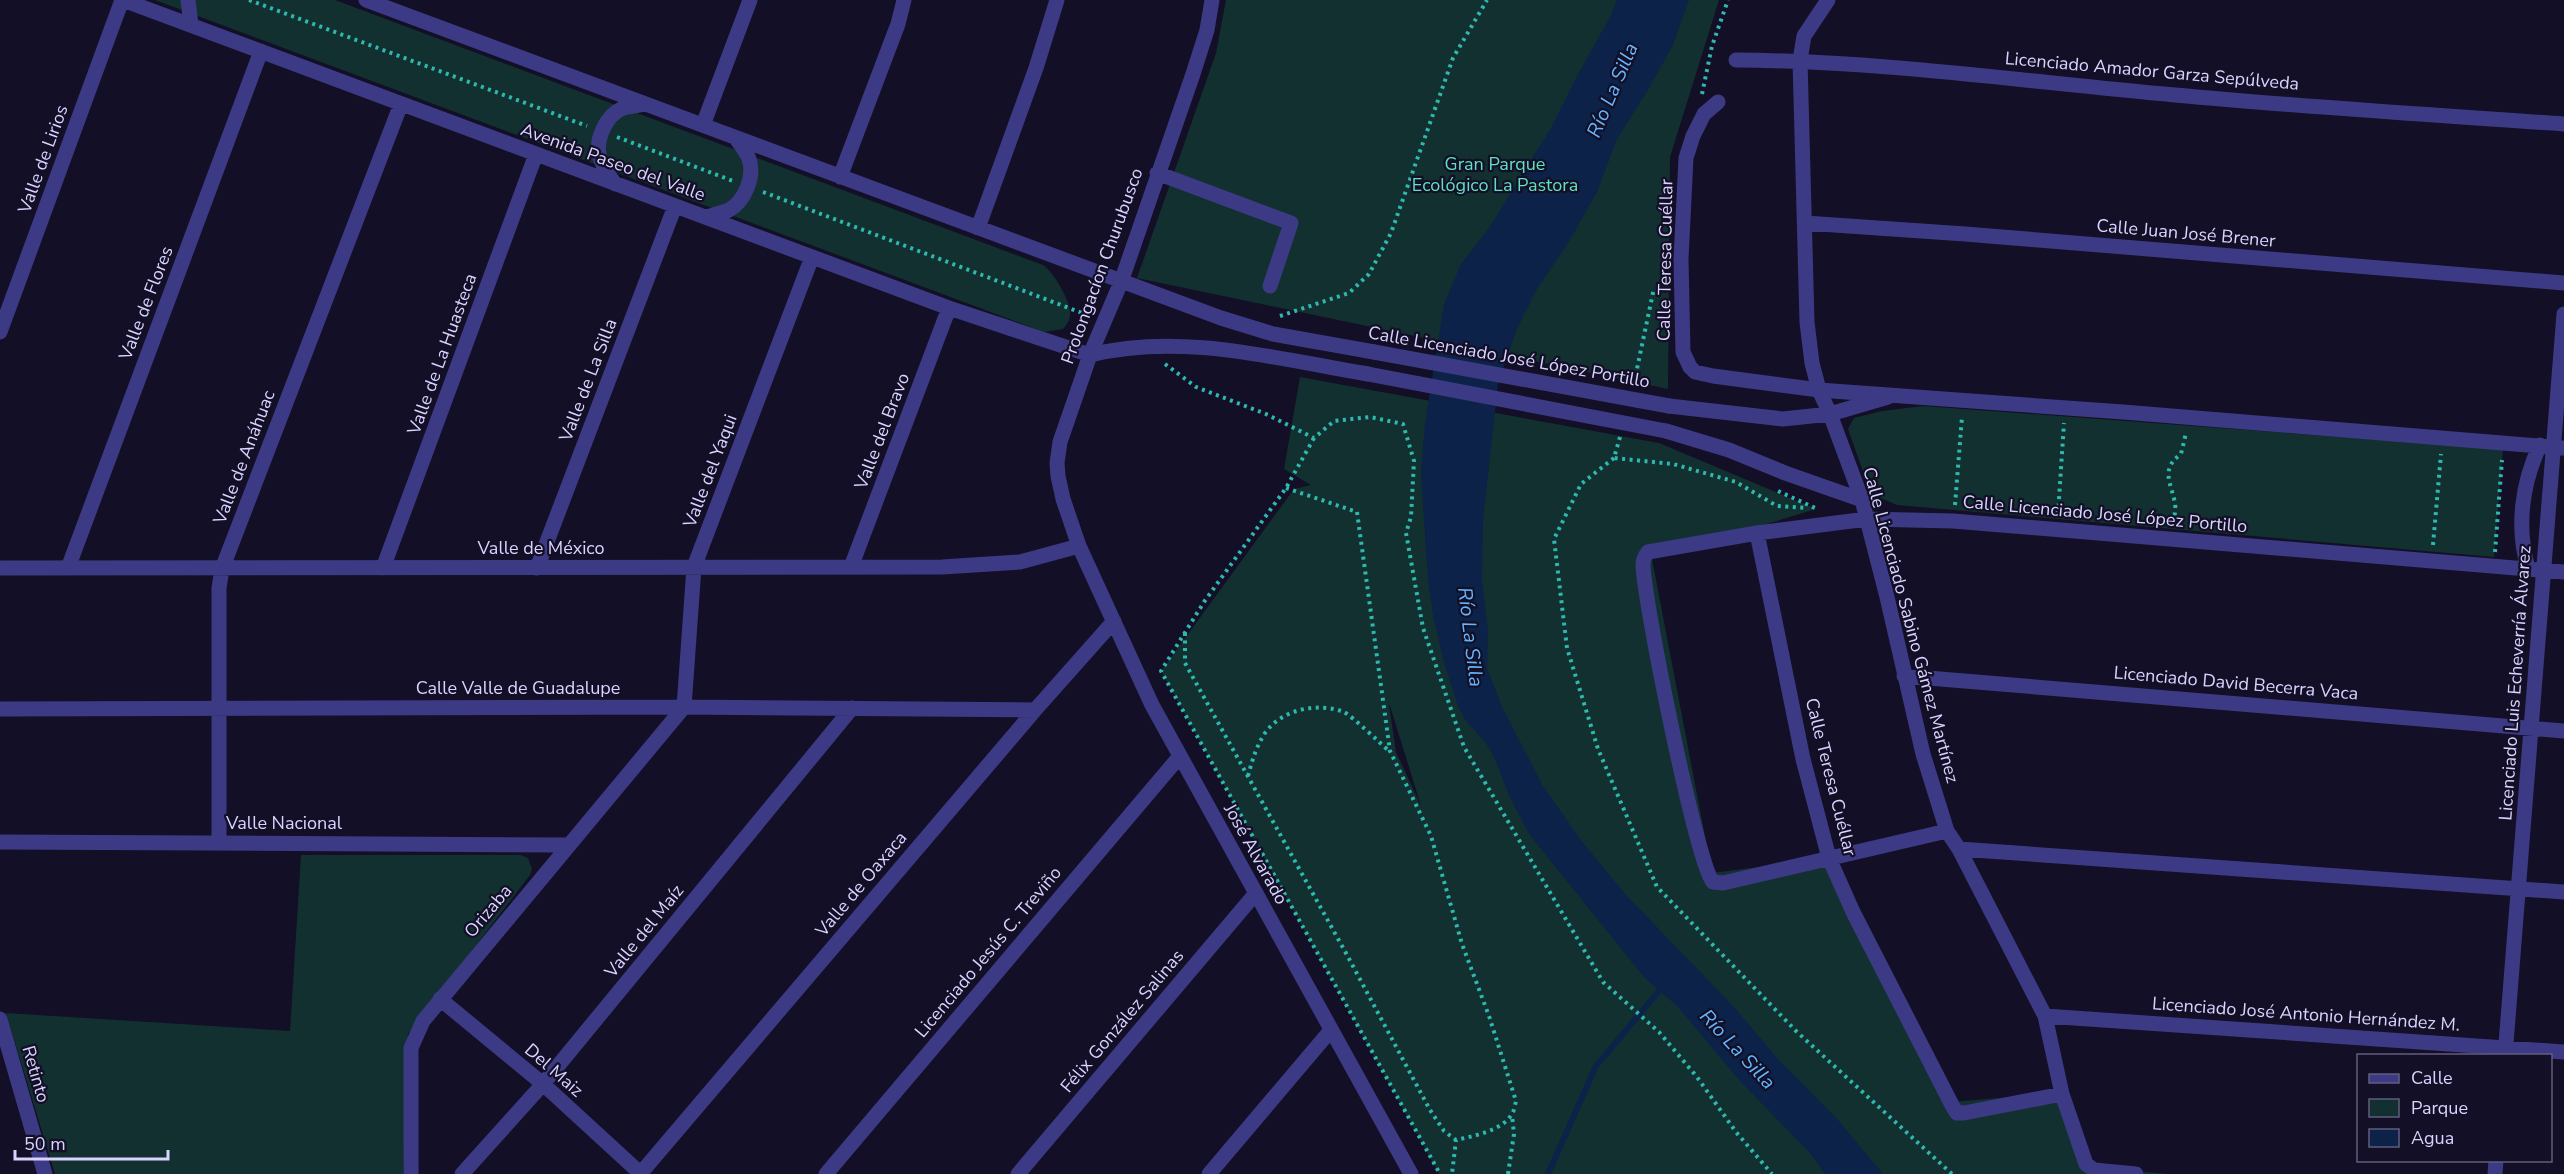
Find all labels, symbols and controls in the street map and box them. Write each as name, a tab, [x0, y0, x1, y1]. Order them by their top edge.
water label: Río La Silla	[1580, 39, 1644, 142]
street label: Licenciado Amador Garza Sepúlveda	[2004, 46, 2300, 96]
street label: Valle de Lirios	[12, 102, 74, 217]
street label: Avenida Paseo del Valle	[517, 117, 709, 207]
park label: Gran Parque Ecológico La Pastora	[1412, 152, 1578, 197]
street label: Prolongacíon Churubusco	[1055, 165, 1149, 367]
street label: Calle Teresa Cuéllar	[1652, 178, 1678, 341]
street label: Calle Juan José Brener	[2096, 213, 2277, 253]
street label: Valle de Flores	[113, 243, 179, 364]
street label: Valle de La Huasteca	[401, 270, 482, 439]
street label: Valle de La Silla	[553, 315, 622, 446]
street label: Calle Licenciado José López Portillo	[1366, 320, 1652, 394]
street label: Valle del Bravo	[848, 369, 915, 494]
street label: Valle de Anáhuac	[207, 387, 281, 528]
street label: Valle del Yaqui	[677, 411, 743, 532]
street label: Calle Licenciado Sabino Gámez Martínez	[1857, 464, 1965, 786]
street label: Calle Licenciado José López Portillo	[1962, 490, 2248, 538]
street label: Valle de México	[476, 536, 605, 560]
street label: Licenciado Luis Echeverría Álvarez	[2493, 545, 2537, 821]
water label: Río La Silla	[1451, 586, 1490, 688]
street label: Licenciado David Becerra Vaca	[2113, 660, 2359, 706]
street label: Calle Valle de Guadalupe	[416, 676, 620, 700]
street label: Calle Teresa Cuéllar	[1800, 695, 1862, 859]
street label: José Alvarado	[1218, 798, 1294, 909]
street label: Valle Nacional	[225, 811, 343, 835]
street label: Valle de Oaxaca	[809, 826, 912, 942]
street label: Licenciado Jesús C. Treviño	[909, 861, 1067, 1043]
street label: Orizaba	[459, 879, 517, 943]
street label: Valle del Maíz	[598, 879, 689, 983]
street label: Félix González Salinas	[1055, 944, 1189, 1098]
street label: Licenciado José Antonio Hernández M.	[2151, 991, 2461, 1037]
water label: Río La Silla	[1694, 1003, 1782, 1095]
street label: Del Maiz	[520, 1038, 588, 1102]
street label: Retinto	[16, 1043, 56, 1105]
legend	[2357, 1054, 2552, 1162]
text: Calle	[2411, 1066, 2453, 1090]
text: Parque	[2411, 1096, 2468, 1120]
scale bar	[15, 1123, 168, 1161]
text: Agua	[2411, 1126, 2454, 1150]
text: 50 m	[24, 1132, 66, 1156]

